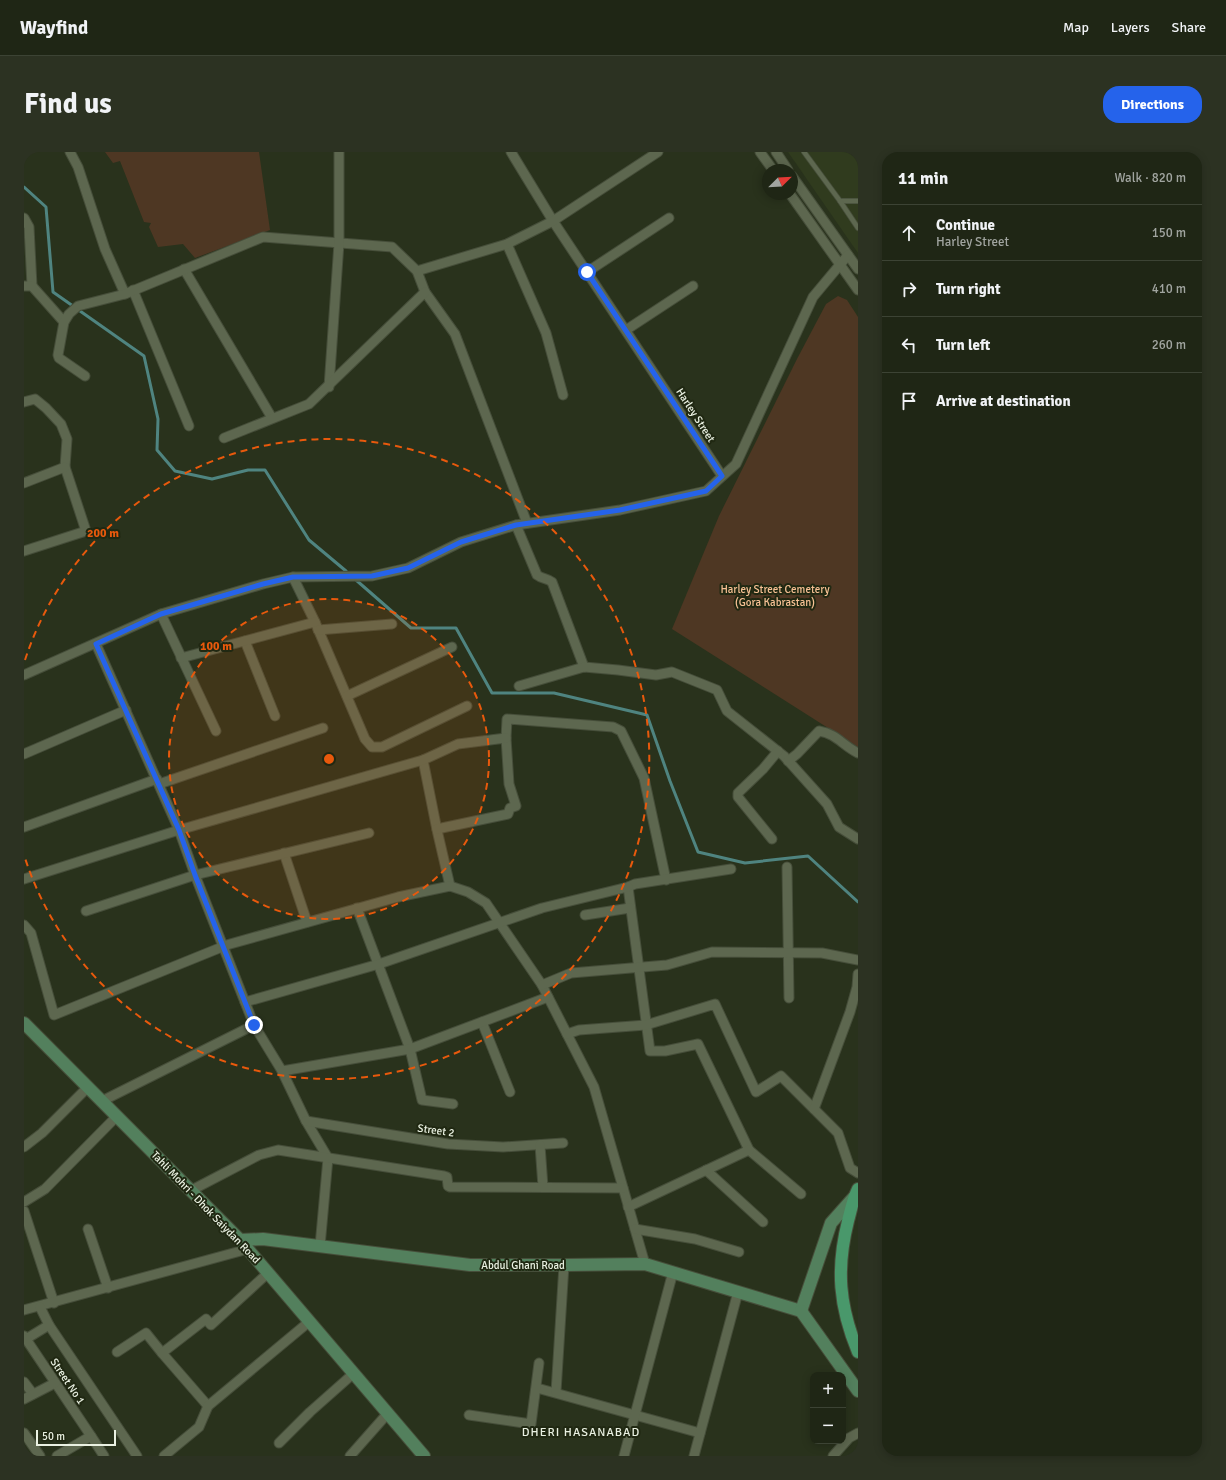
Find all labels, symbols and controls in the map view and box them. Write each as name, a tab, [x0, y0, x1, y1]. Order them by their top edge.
text: Wayfind	[20, 16, 88, 40]
text: Map	[1063, 19, 1089, 36]
text: Layers	[1111, 19, 1150, 36]
text: Share	[1172, 19, 1206, 36]
button: Directions	[1103, 86, 1202, 123]
text: Find us	[24, 87, 112, 121]
north arrow	[762, 164, 798, 200]
text: 11 min	[898, 168, 948, 189]
text: Walk · 820 m	[1115, 170, 1186, 186]
text: Continue	[936, 216, 995, 234]
icon: ahead	[898, 222, 920, 244]
text: 150 m	[1152, 225, 1186, 241]
text: Harley Street	[936, 234, 1009, 250]
route start	[578, 263, 596, 281]
icon: right	[898, 278, 920, 300]
text: Turn right	[936, 280, 1001, 298]
text: 410 m	[1152, 281, 1186, 297]
icon: left	[898, 334, 920, 356]
text: Turn left	[936, 336, 990, 354]
text: 260 m	[1152, 337, 1186, 353]
street label: Harley Street	[673, 386, 718, 445]
icon: arrive	[898, 390, 920, 412]
text: Arrive at destination	[936, 392, 1071, 410]
text: 200 m	[87, 526, 119, 541]
park label: Harley Street Cemetery (Gora Kabrastan)	[720, 583, 830, 609]
text: 100 m	[200, 639, 232, 654]
centre of rings	[322, 752, 336, 766]
route end	[245, 1016, 263, 1034]
street label: Street 2	[417, 1121, 455, 1140]
street label: Tahli Mohri - Dhok Saiydan Road	[149, 1149, 263, 1266]
street label: Abdul Ghani Road	[481, 1259, 565, 1272]
street label: Street No 1	[47, 1356, 88, 1407]
map controls	[810, 1372, 846, 1444]
button: +	[810, 1372, 846, 1408]
button: −	[810, 1408, 846, 1444]
district label: DHERI HASANABAD	[522, 1425, 640, 1440]
scale bar	[36, 1428, 116, 1447]
text: 50 m	[42, 1430, 65, 1443]

